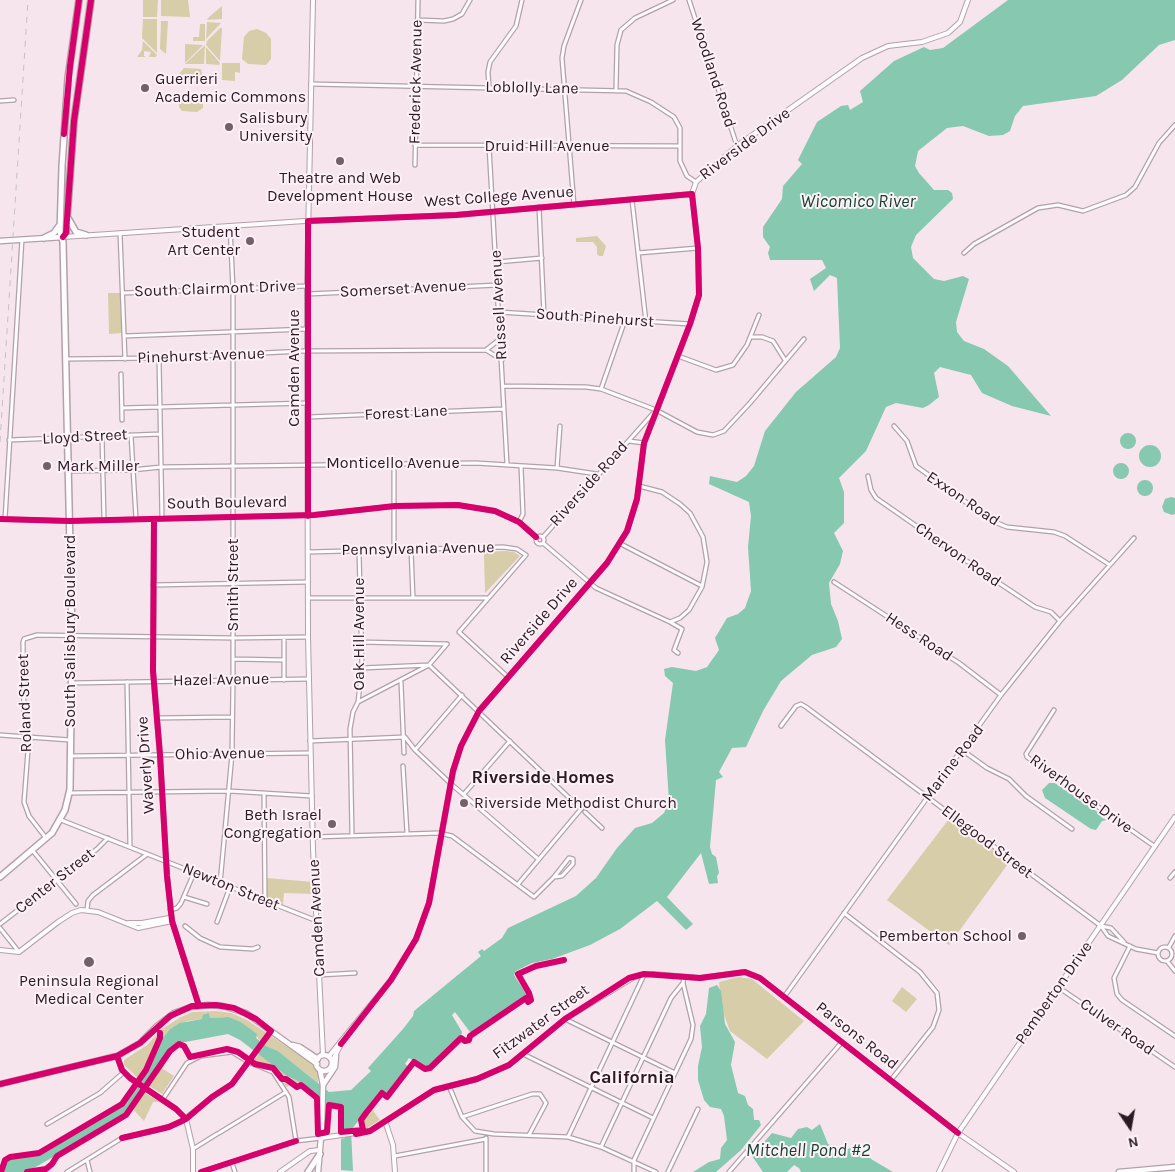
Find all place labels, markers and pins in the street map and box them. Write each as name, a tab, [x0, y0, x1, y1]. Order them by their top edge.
place label: Guerrieri Academic Commons	[155, 69, 306, 107]
marker: Guerrieri Academic Commons	[139, 82, 151, 94]
place label: Salisbury University	[239, 108, 313, 146]
marker: Salisbury University	[223, 121, 235, 133]
marker: Theatre and Web Development House	[334, 155, 346, 167]
place label: Theatre and Web Development House	[267, 168, 413, 206]
place label: Student Art Center	[168, 222, 240, 260]
marker: Student Art Center	[244, 235, 256, 247]
place label: Mark Miller	[57, 456, 139, 476]
marker: Mark Miller	[41, 460, 53, 472]
place label: Riverside Methodist Church	[474, 793, 677, 813]
marker: Riverside Methodist Church	[458, 797, 470, 809]
place label: Beth Israel Congregation	[224, 805, 322, 843]
marker: Beth Israel Congregation	[326, 818, 338, 830]
place label: Pemberton School	[879, 926, 1012, 946]
marker: Pemberton School	[1016, 930, 1028, 942]
marker: Peninsula Regional Medical Center	[82, 955, 96, 969]
place label: Peninsula Regional Medical Center	[19, 971, 159, 1009]

